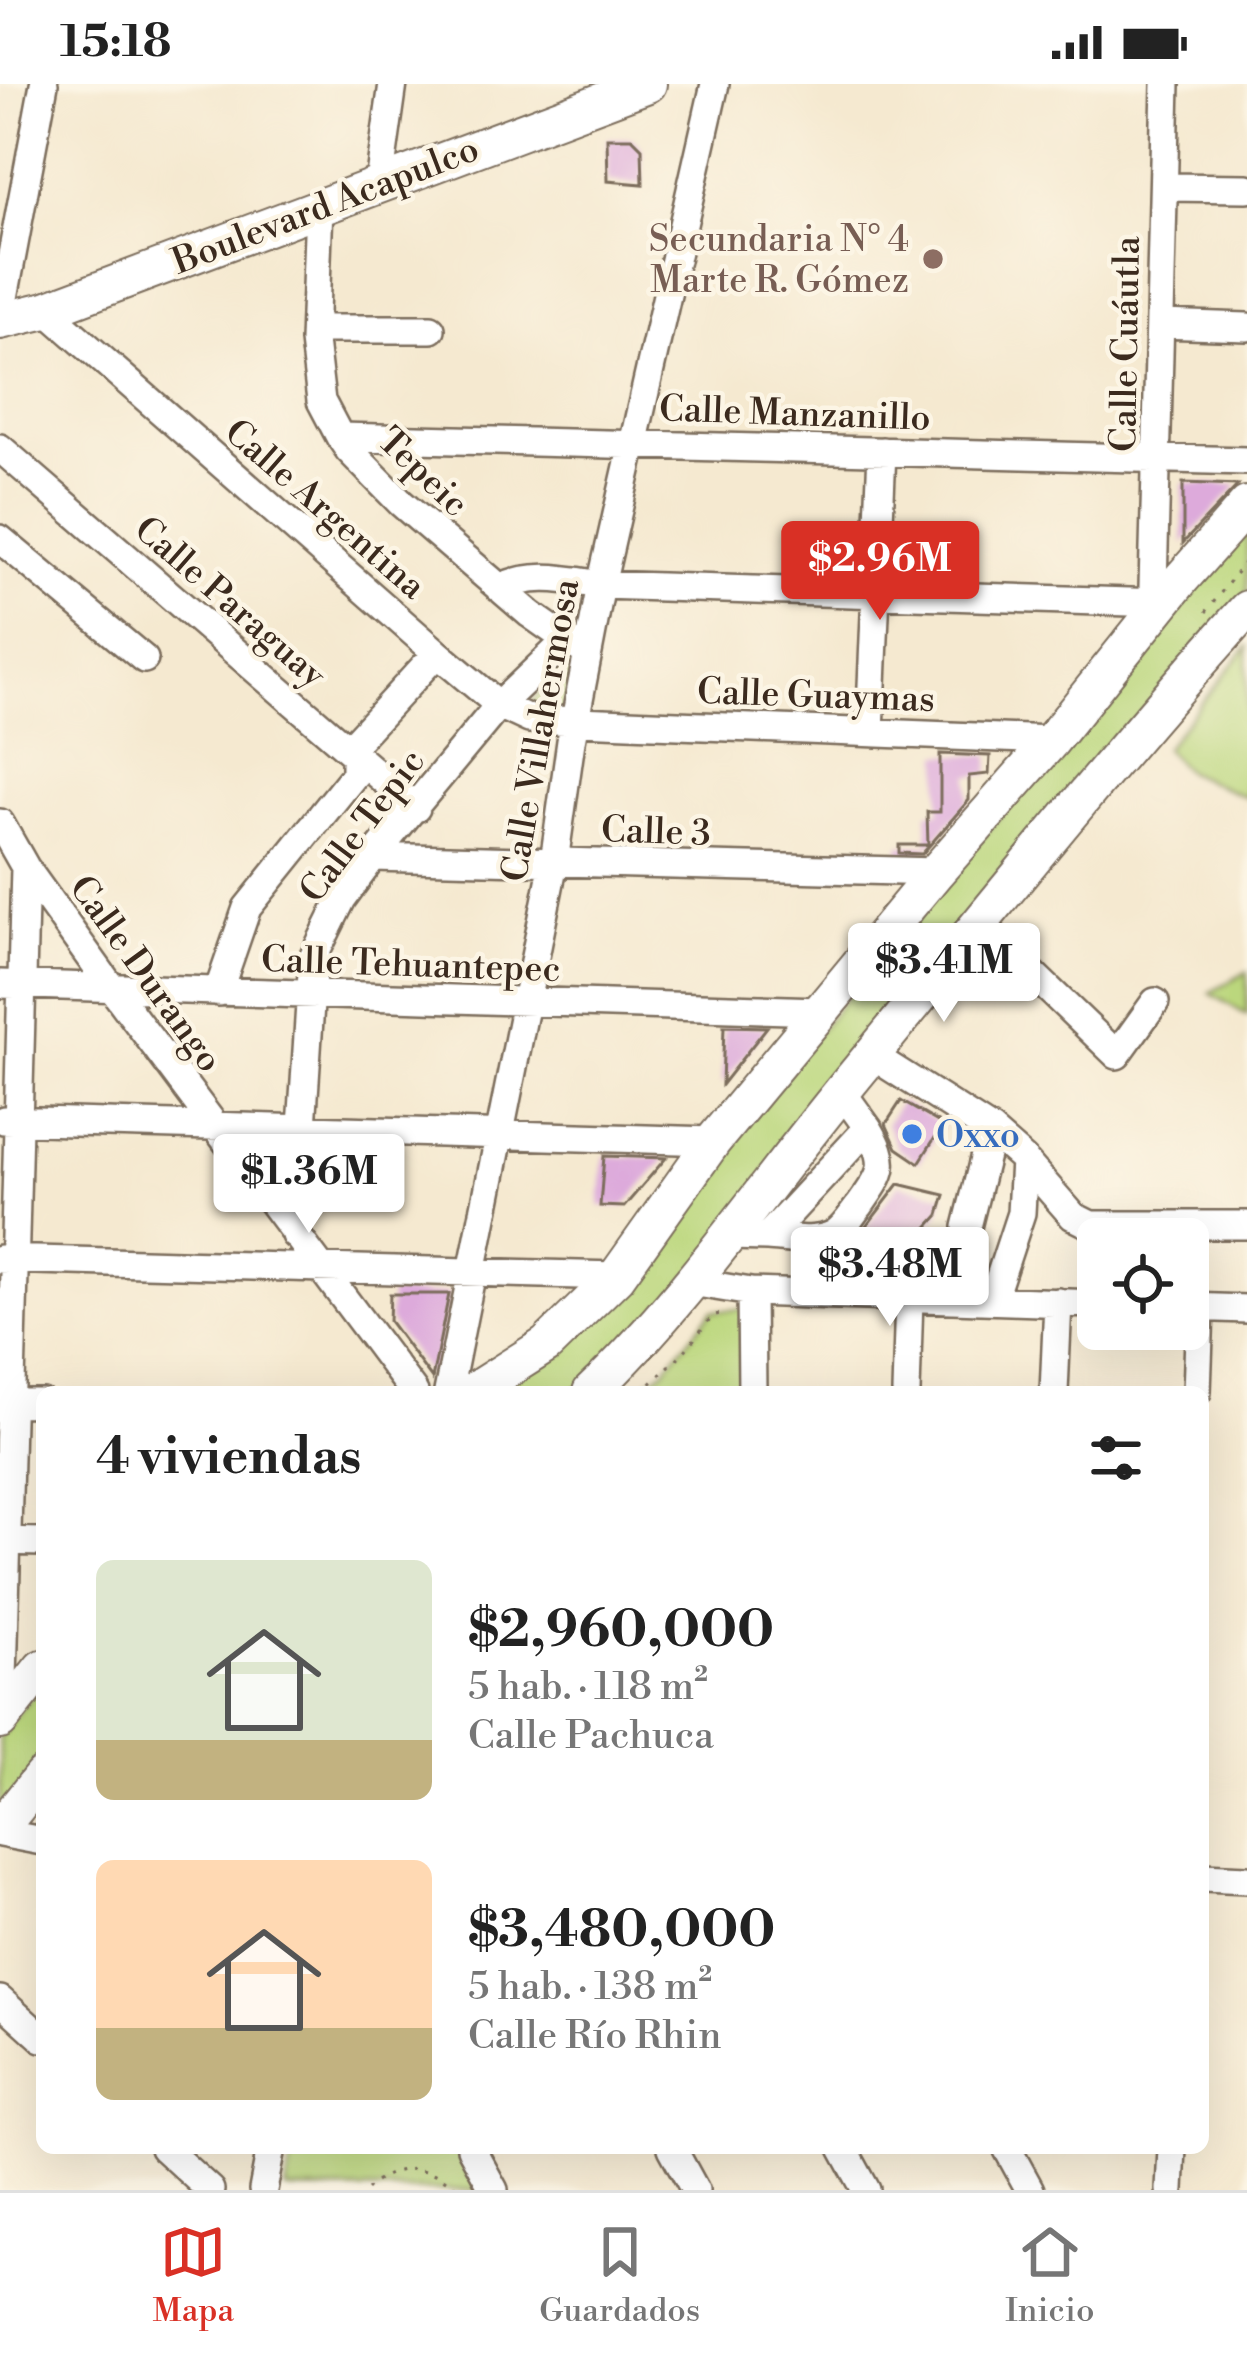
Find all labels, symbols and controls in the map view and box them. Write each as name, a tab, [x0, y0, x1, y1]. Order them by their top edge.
text: 15:18	[60, 14, 171, 71]
street label: Boulevard Acapulco	[165, 127, 485, 286]
place label: Secundaria N° 4 Marte R. Gómez	[649, 218, 909, 304]
street label: Calle Cuáutla	[1102, 235, 1151, 452]
marker: Secundaria N° 4 Marte R. Gómez	[920, 246, 946, 272]
street label: Calle Manzanillo	[658, 387, 931, 442]
street label: Calle Argentina	[215, 410, 435, 610]
street label: Tepeic	[367, 419, 477, 527]
street label: Calle Paraguay	[124, 507, 335, 699]
pin: $2.96M	[782, 521, 978, 623]
text: $2.96M	[808, 535, 952, 584]
street label: Calle Villahermosa	[493, 575, 590, 885]
street label: Calle Guaymas	[696, 670, 936, 723]
street label: Calle Tepic	[291, 741, 435, 912]
street label: Calle 3	[600, 808, 712, 857]
street label: Calle Durango	[58, 867, 231, 1082]
pin: $3.41M	[846, 923, 1042, 1025]
text: $3.41M	[875, 937, 1013, 986]
street label: Calle Tehuantepec	[260, 938, 561, 993]
place label: Oxxo	[936, 1114, 1020, 1159]
marker: Oxxo	[899, 1121, 925, 1147]
pin: $1.36M	[211, 1134, 407, 1236]
text: $1.36M	[240, 1148, 378, 1197]
map controls	[1077, 1218, 1209, 1350]
button: locate	[1077, 1218, 1209, 1350]
pin: $3.48M	[792, 1227, 988, 1329]
text: $3.48M	[818, 1241, 962, 1290]
icon: filters	[1083, 1425, 1149, 1491]
text: 4 viviendas	[96, 1426, 361, 1490]
text: $2,960,000	[468, 1599, 774, 1663]
icon: home	[192, 1608, 336, 1752]
text: 5 hab. · 118 m²	[468, 1663, 708, 1712]
text: Calle Pachuca	[468, 1712, 714, 1761]
text: $3,480,000	[468, 1899, 775, 1963]
icon: home	[192, 1908, 336, 2052]
text: 5 hab. · 138 m²	[468, 1963, 712, 2012]
text: Calle Río Rhin	[468, 2012, 721, 2061]
tab: Mapa	[153, 2219, 234, 2332]
tab: Guardados	[539, 2219, 700, 2332]
tab: Inicio	[1005, 2219, 1094, 2332]

